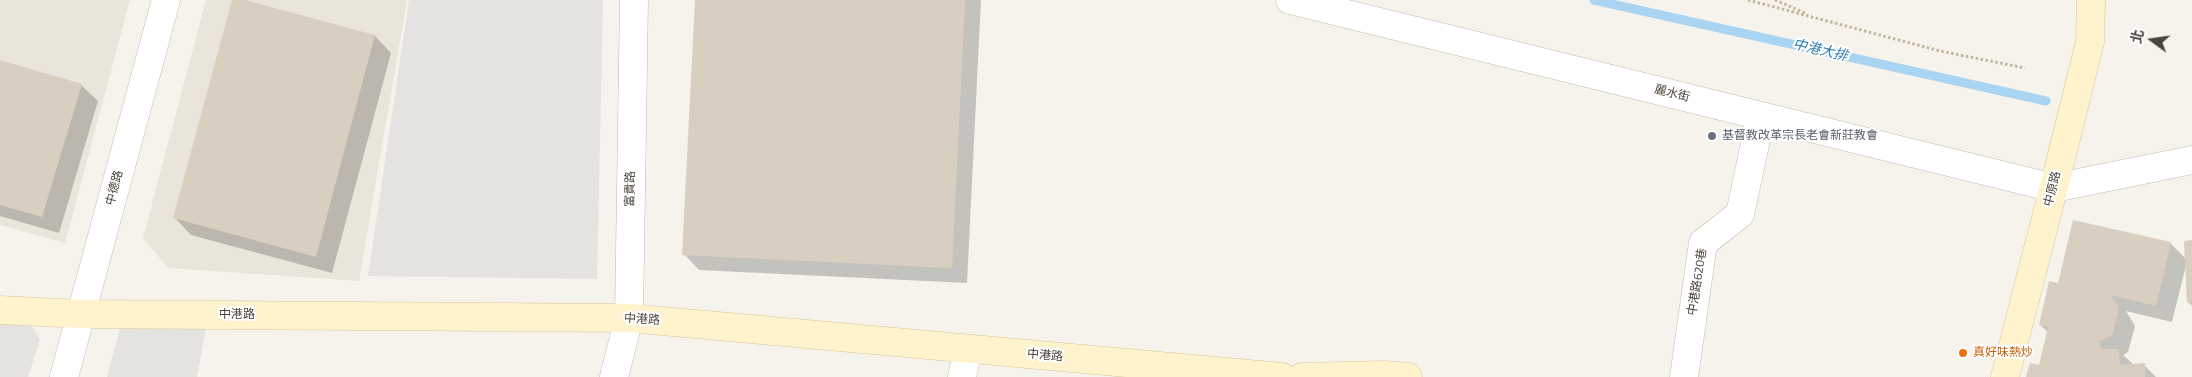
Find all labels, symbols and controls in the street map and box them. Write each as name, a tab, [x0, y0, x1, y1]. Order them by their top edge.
north arrow	[2127, 15, 2177, 65]
text: 北	[2125, 27, 2149, 46]
water label: 中港大排	[1791, 37, 1849, 65]
street label: 麗水街	[1653, 83, 1691, 105]
place label: 基督教改革宗長老會新莊教會	[1722, 129, 1878, 143]
marker: 基督教改革宗長老會新莊教會	[1706, 130, 1718, 142]
street label: 中德路	[103, 169, 127, 207]
street label: 中原路	[2042, 170, 2064, 208]
street label: 富貴路	[623, 171, 639, 207]
street label: 中港路620巷	[1686, 247, 1710, 317]
street label: 中港路	[219, 308, 255, 322]
street label: 中港路	[624, 312, 660, 328]
place label: 真好味熱炒	[1973, 346, 2033, 360]
street label: 中港路	[1026, 347, 1064, 365]
marker: 真好味熱炒	[1957, 347, 1969, 359]

